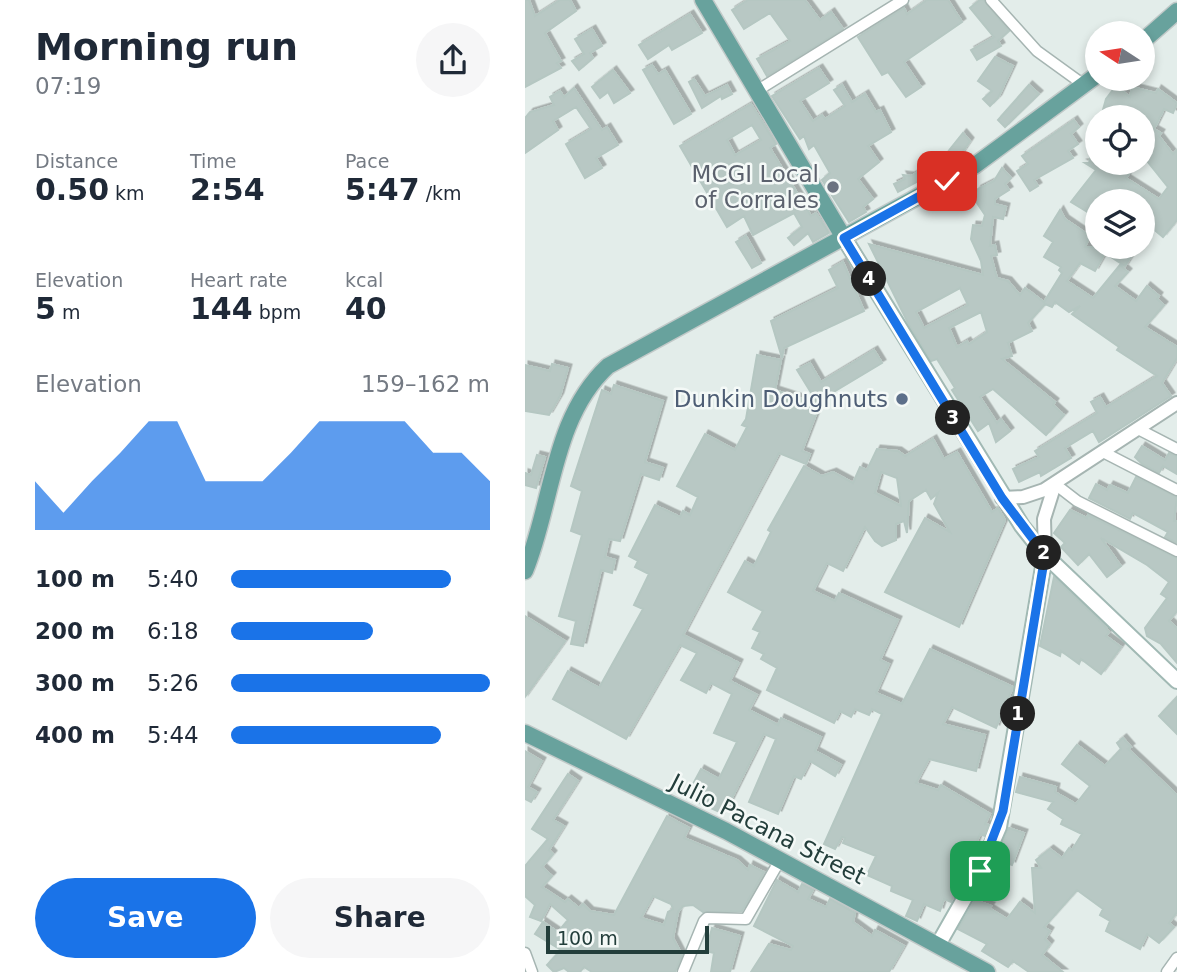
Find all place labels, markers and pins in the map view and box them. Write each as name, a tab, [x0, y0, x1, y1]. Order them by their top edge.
pin	[917, 151, 977, 211]
place label: MCGI Local of Corrales	[692, 161, 819, 213]
marker: MCGI Local of Corrales	[825, 179, 841, 195]
pin: 4	[851, 262, 887, 296]
place label: Dunkin Doughnuts	[674, 386, 888, 412]
marker: Dunkin Doughnuts	[894, 391, 910, 407]
pin: 3	[935, 400, 971, 436]
pin: 2	[1027, 536, 1061, 570]
pin: 1	[1001, 696, 1035, 732]
pin	[950, 841, 1010, 901]

